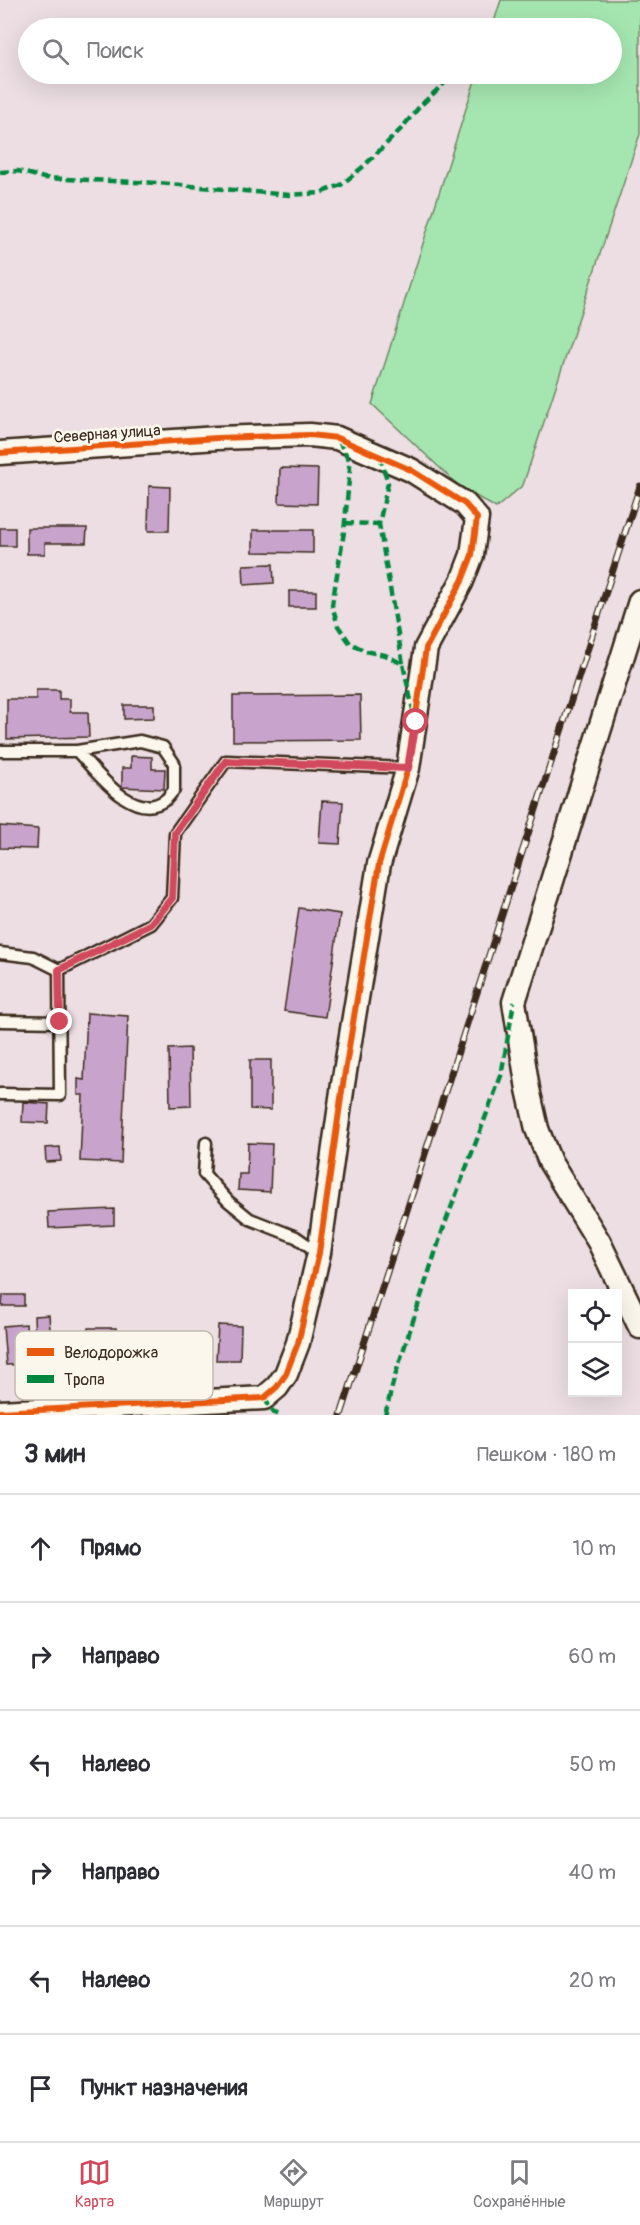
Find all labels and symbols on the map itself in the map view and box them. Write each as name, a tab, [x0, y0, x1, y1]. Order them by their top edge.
street label: Северная улица	[53, 420, 161, 448]
route start	[402, 708, 428, 734]
route end	[46, 1008, 72, 1034]
legend	[15, 1331, 213, 1400]
text: Велодорожка	[64, 1343, 158, 1363]
text: Тропа	[64, 1370, 105, 1390]

